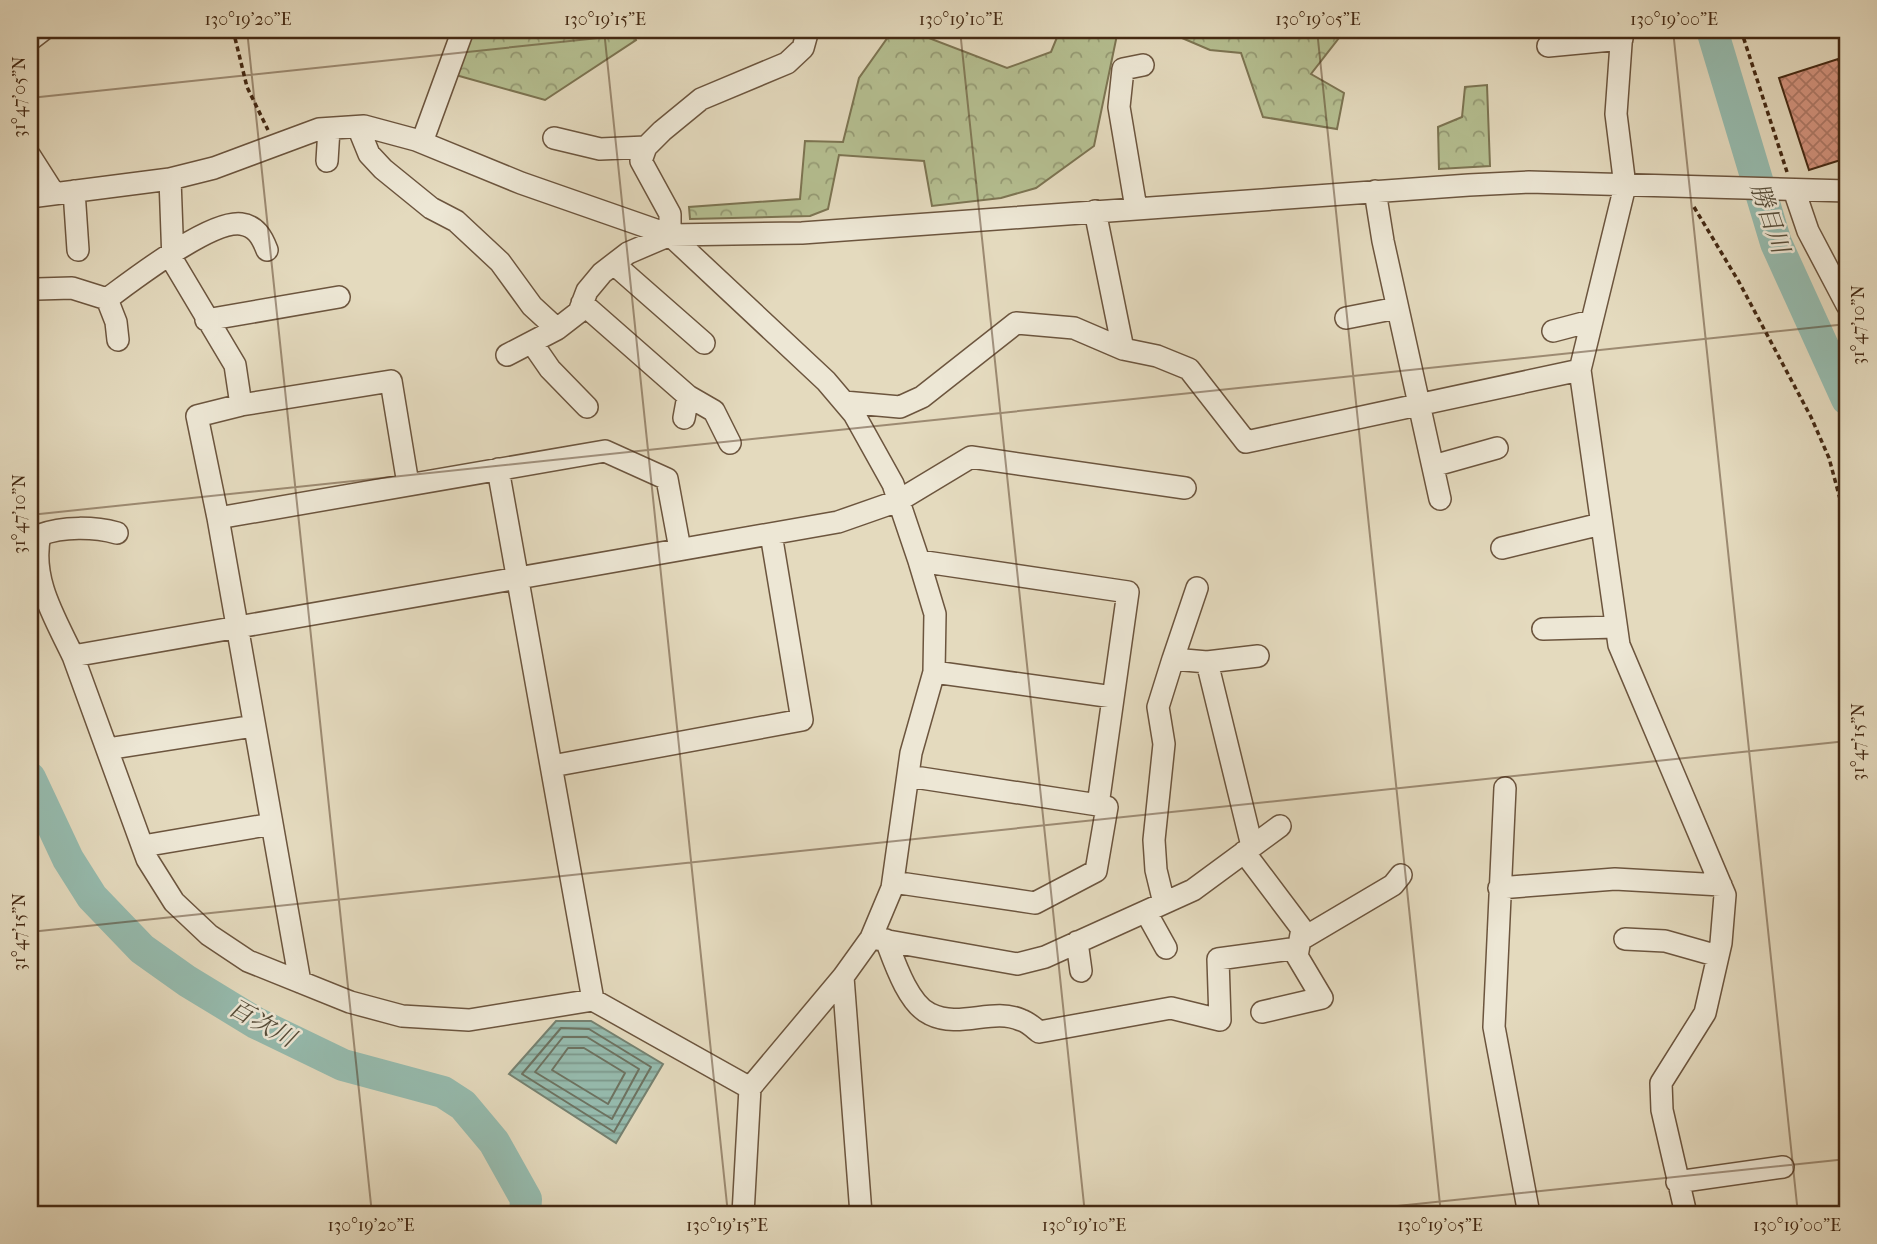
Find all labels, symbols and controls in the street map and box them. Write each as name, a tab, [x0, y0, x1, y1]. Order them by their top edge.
text: 130°19'20"E	[204, 9, 292, 30]
text: 130°19'15"E	[564, 9, 646, 30]
text: 130°19'10"E	[919, 9, 1003, 30]
text: 130°19'05"E	[1275, 9, 1361, 30]
text: 130°19'00"E	[1630, 9, 1718, 30]
text: 31°47'05"N	[9, 56, 30, 138]
water label: 勝目川	[1745, 179, 1796, 259]
text: 31°47'10"N	[1848, 285, 1869, 365]
text: 31°47'10"N	[9, 474, 30, 554]
text: 31°47'15"N	[1848, 703, 1869, 781]
text: 31°47'15"N	[9, 893, 30, 971]
water label: 百次川	[224, 993, 303, 1054]
text: 130°19'20"E	[327, 1215, 415, 1236]
text: 130°19'15"E	[686, 1215, 768, 1236]
text: 130°19'10"E	[1042, 1215, 1126, 1236]
text: 130°19'05"E	[1397, 1215, 1483, 1236]
text: 130°19'00"E	[1753, 1215, 1841, 1236]

